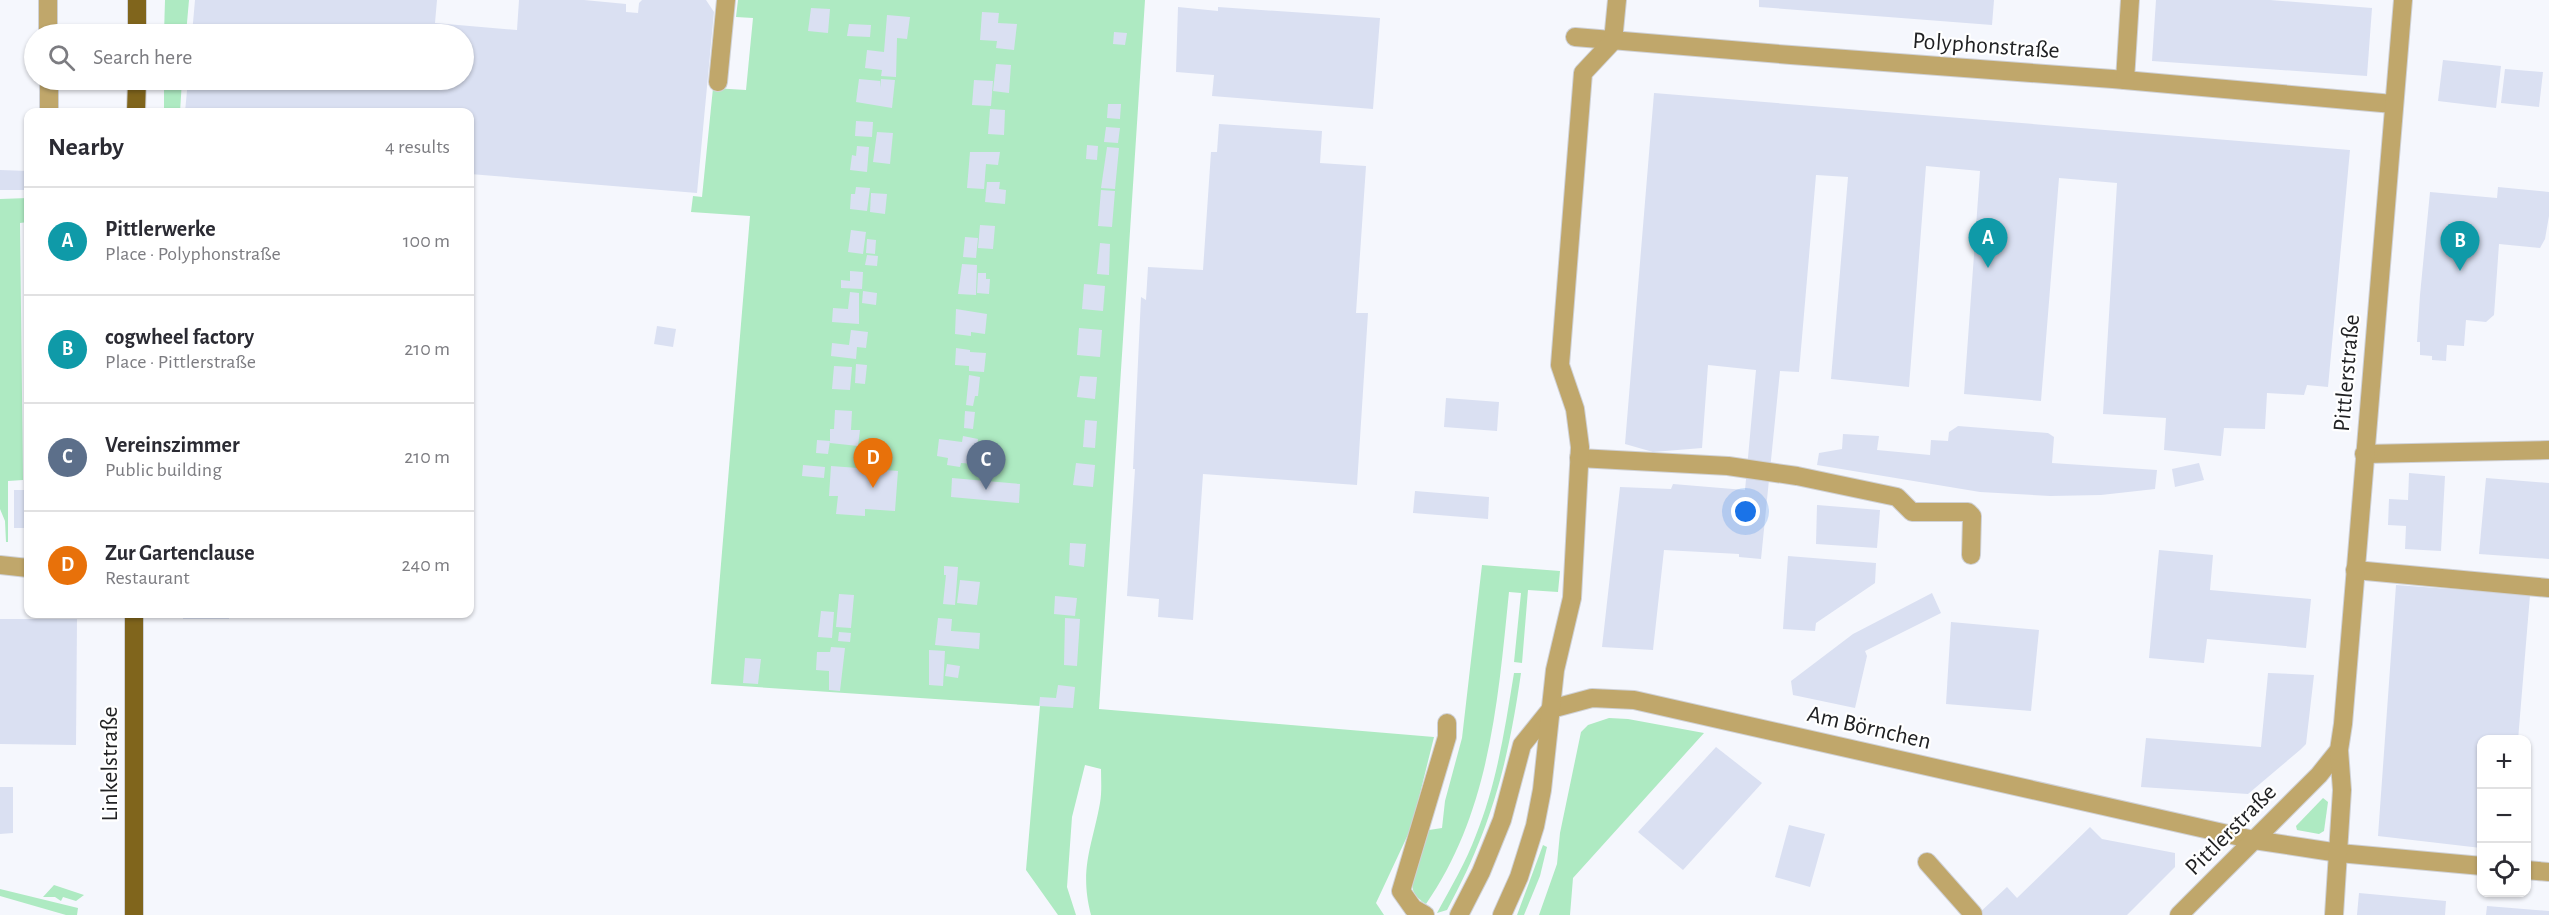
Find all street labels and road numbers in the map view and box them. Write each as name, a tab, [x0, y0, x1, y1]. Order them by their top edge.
street label: Polyphonstraße	[1912, 29, 2060, 63]
street label: Pittlerstraße	[2330, 313, 2364, 433]
street label: Am Börnchen	[1805, 702, 1933, 754]
street label: Linkelstraße	[98, 706, 122, 822]
street label: Pittlerstraße	[2181, 780, 2281, 880]

